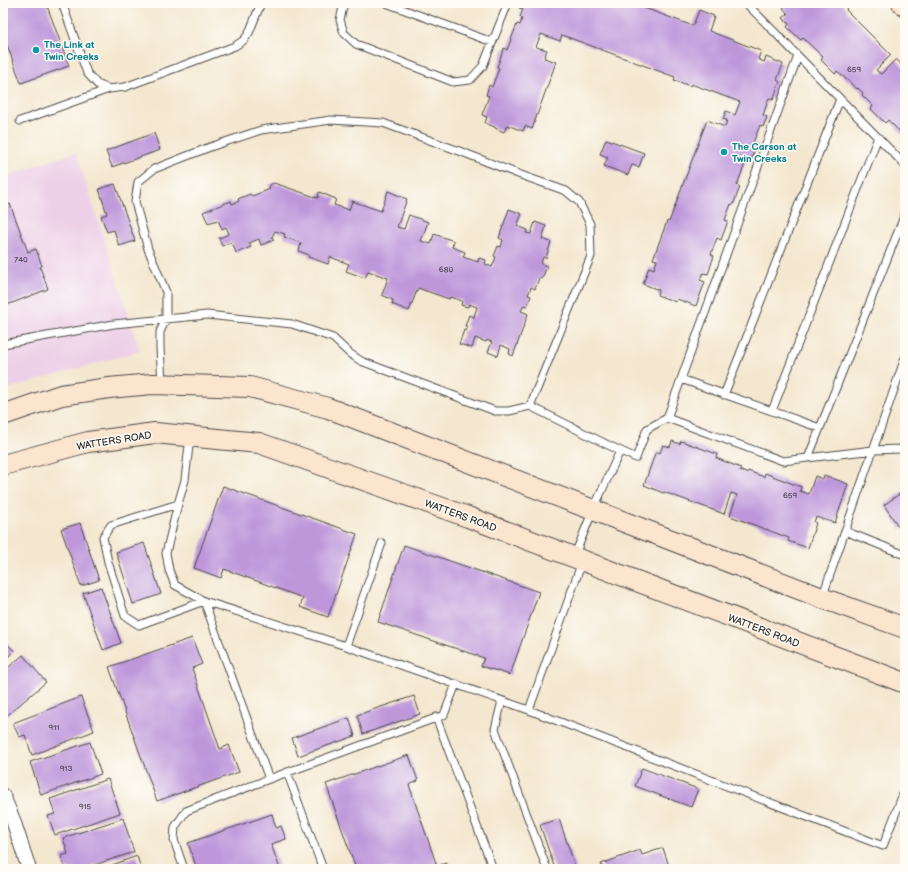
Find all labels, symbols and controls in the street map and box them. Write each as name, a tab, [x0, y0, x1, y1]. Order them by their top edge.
place label: The Link at Twin Creeks	[44, 39, 99, 63]
marker: The Link at Twin Creeks	[31, 45, 41, 55]
house number: 659	[847, 65, 861, 74]
place label: The Carson at Twin Creeks	[732, 141, 797, 165]
marker: The Carson at Twin Creeks	[719, 147, 729, 157]
house number: 740	[14, 255, 28, 264]
house number: 680	[439, 265, 453, 274]
street label: WATTERS ROAD	[76, 429, 153, 453]
house number: 659	[783, 491, 797, 500]
street label: WATTERS ROAD	[423, 497, 498, 535]
street label: WATTERS ROAD	[726, 612, 801, 650]
house number: 911	[49, 723, 59, 732]
house number: 913	[60, 764, 72, 773]
house number: 915	[79, 802, 92, 811]

